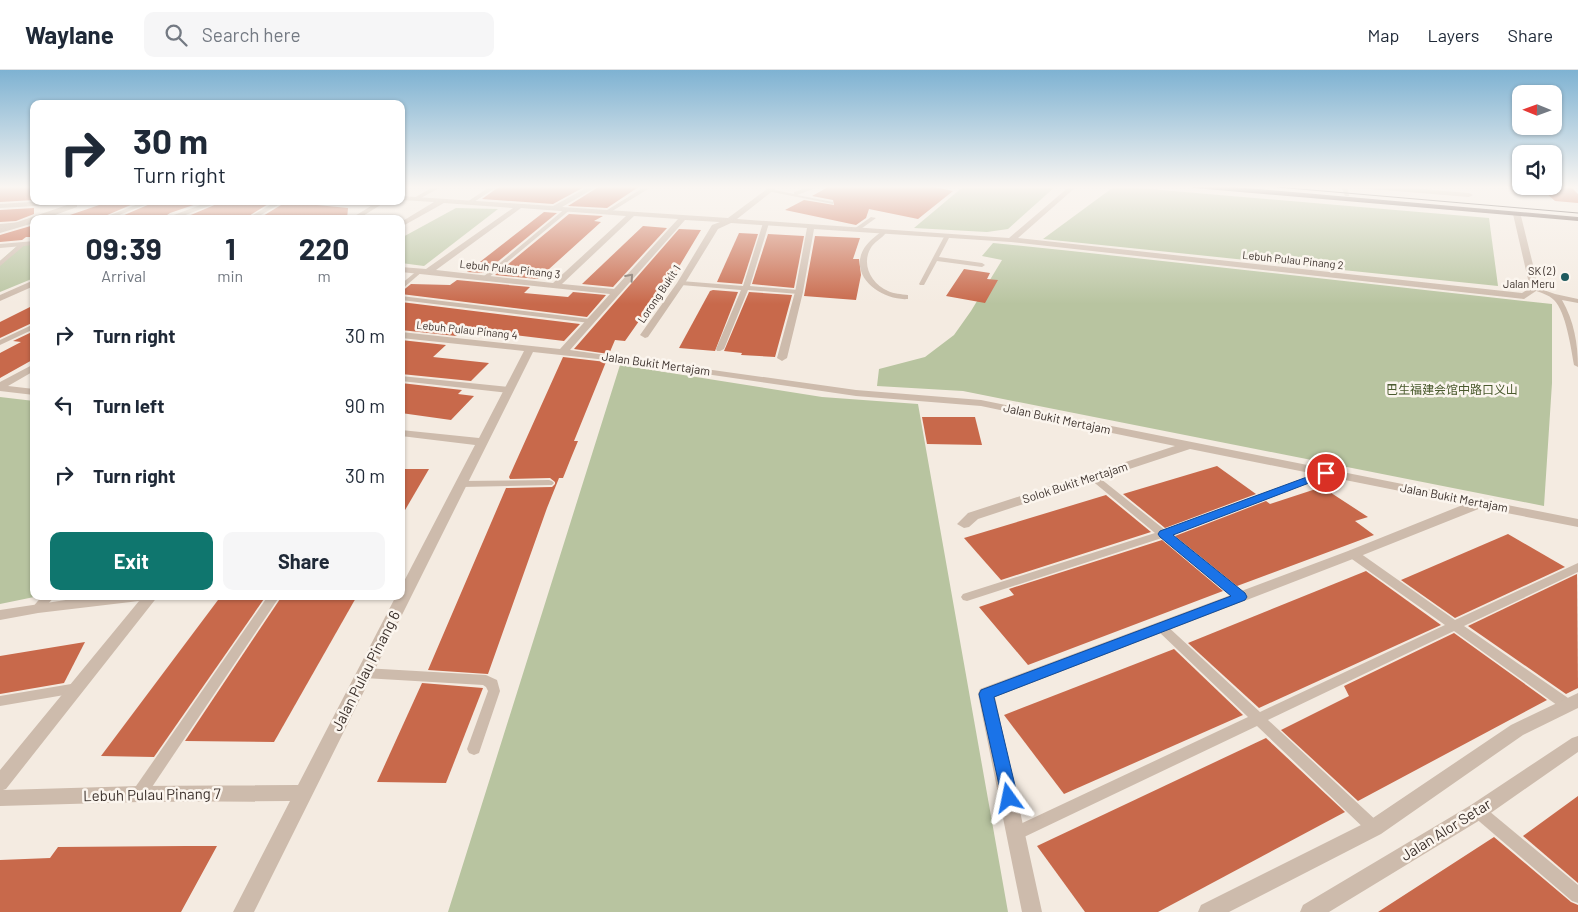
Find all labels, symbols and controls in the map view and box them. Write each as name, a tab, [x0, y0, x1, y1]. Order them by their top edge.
search box	[144, 12, 494, 57]
text: Waylane	[25, 20, 114, 49]
icon: search	[162, 21, 190, 49]
text: Search here	[202, 23, 301, 46]
text: Map	[1367, 24, 1399, 46]
text: Layers	[1427, 24, 1480, 46]
text: Share	[1508, 24, 1553, 46]
north arrow	[1512, 85, 1562, 135]
map controls	[1512, 85, 1562, 195]
text: 30 m	[133, 119, 208, 161]
icon: right	[50, 120, 115, 185]
button: sound	[1512, 145, 1562, 195]
text: Turn right	[133, 161, 226, 187]
text: 09:39	[86, 230, 162, 266]
text: 1	[225, 230, 236, 266]
text: 220	[299, 230, 349, 266]
street label: Lebuh Pulau Pinang 2	[1242, 248, 1344, 271]
street label: Lebuh Pulau Pinang 3	[459, 257, 561, 280]
street label: Lorong Bukit 1	[634, 262, 683, 325]
place label: SK (2) Jalan Meru	[1503, 264, 1555, 290]
text: Arrival	[101, 266, 146, 285]
text: min	[217, 266, 243, 285]
text: m	[317, 266, 331, 285]
marker: SK (2) Jalan Meru	[1559, 271, 1571, 283]
one-way arrow	[624, 274, 633, 283]
street label: Lebuh Pulau Pinang 4	[416, 318, 518, 341]
icon: right	[50, 321, 78, 349]
text: Turn right	[93, 324, 175, 347]
text: 30 m	[345, 324, 385, 347]
street label: Jalan Bukit Mertajam	[601, 348, 711, 378]
park label: 巴生福建会馆中路口义山	[1386, 382, 1518, 396]
icon: left	[50, 391, 78, 419]
text: Turn left	[93, 394, 164, 417]
text: 90 m	[345, 394, 385, 417]
street label: Jalan Bukit Mertajam	[1002, 400, 1112, 436]
pin	[1305, 452, 1347, 494]
street label: Solok Bukit Mertajam	[1020, 458, 1129, 506]
icon: arrive	[1312, 459, 1340, 487]
icon: right	[50, 461, 78, 489]
text: Turn right	[93, 464, 175, 487]
text: 30 m	[345, 464, 385, 487]
street label: Jalan Bukit Mertajam	[1399, 480, 1509, 514]
button: Exit	[50, 532, 213, 590]
button: Share	[223, 532, 385, 590]
street label: Jalan Pulau Pinang 6	[327, 607, 403, 734]
position arrow	[982, 771, 1034, 823]
street label: Lebuh Pulau Pinang 7	[83, 784, 221, 804]
street label: Jalan Alor Setar	[1397, 794, 1494, 864]

